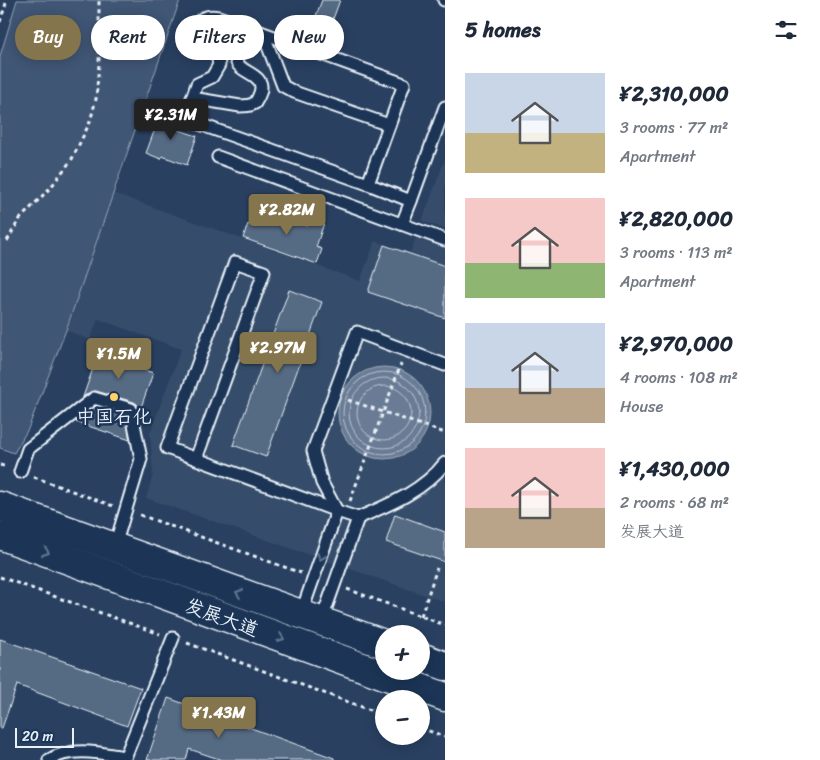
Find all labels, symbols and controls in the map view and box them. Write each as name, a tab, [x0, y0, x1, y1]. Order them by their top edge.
text: 5 homes	[465, 11, 541, 49]
chip: Buy	[15, 15, 81, 60]
chip: Rent	[91, 15, 165, 60]
chip: Filters	[175, 15, 264, 60]
chip: New	[274, 15, 344, 60]
icon: filters	[772, 16, 800, 44]
text: ¥2,310,000	[620, 75, 729, 113]
icon: home	[505, 93, 565, 153]
pin: ¥2.31M	[130, 98, 212, 141]
text: ¥2.31M	[145, 100, 197, 129]
text: 3 rooms · 77 m²	[620, 113, 728, 142]
text: Apartment	[620, 142, 696, 171]
pin: ¥2.82M	[246, 194, 328, 236]
text: ¥2.82M	[260, 195, 314, 224]
text: ¥2,820,000	[620, 200, 733, 238]
icon: home	[505, 218, 565, 278]
text: 3 rooms · 113 m²	[620, 238, 732, 267]
text: Apartment	[620, 267, 696, 296]
text: ¥2,970,000	[620, 325, 733, 363]
pin: ¥2.97M	[237, 332, 319, 374]
text: ¥2.97M	[251, 333, 305, 362]
pin: ¥1.5M	[84, 338, 154, 380]
text: ¥1.5M	[97, 339, 141, 368]
icon: home	[505, 343, 565, 403]
text: 4 rooms · 108 m²	[620, 363, 738, 392]
marker: 中国石化	[108, 391, 120, 403]
text: House	[620, 392, 663, 421]
place label: 中国石化	[76, 400, 152, 433]
text: ¥1,430,000	[620, 450, 730, 488]
icon: home	[505, 468, 565, 528]
text: 2 rooms · 68 m²	[620, 488, 729, 517]
text: 发展大道	[620, 517, 684, 546]
one-way arrow	[41, 546, 50, 556]
one-way arrow	[317, 552, 327, 561]
street label: 发展大道	[180, 589, 263, 646]
one-way arrow	[235, 589, 244, 599]
map controls	[375, 625, 430, 745]
button: +	[375, 625, 430, 680]
one-way arrow	[276, 632, 284, 642]
button: −	[375, 690, 430, 745]
pin: ¥1.43M	[178, 696, 260, 739]
text: ¥1.43M	[193, 698, 245, 727]
text: 20 m	[22, 724, 53, 749]
scale bar	[15, 725, 74, 748]

